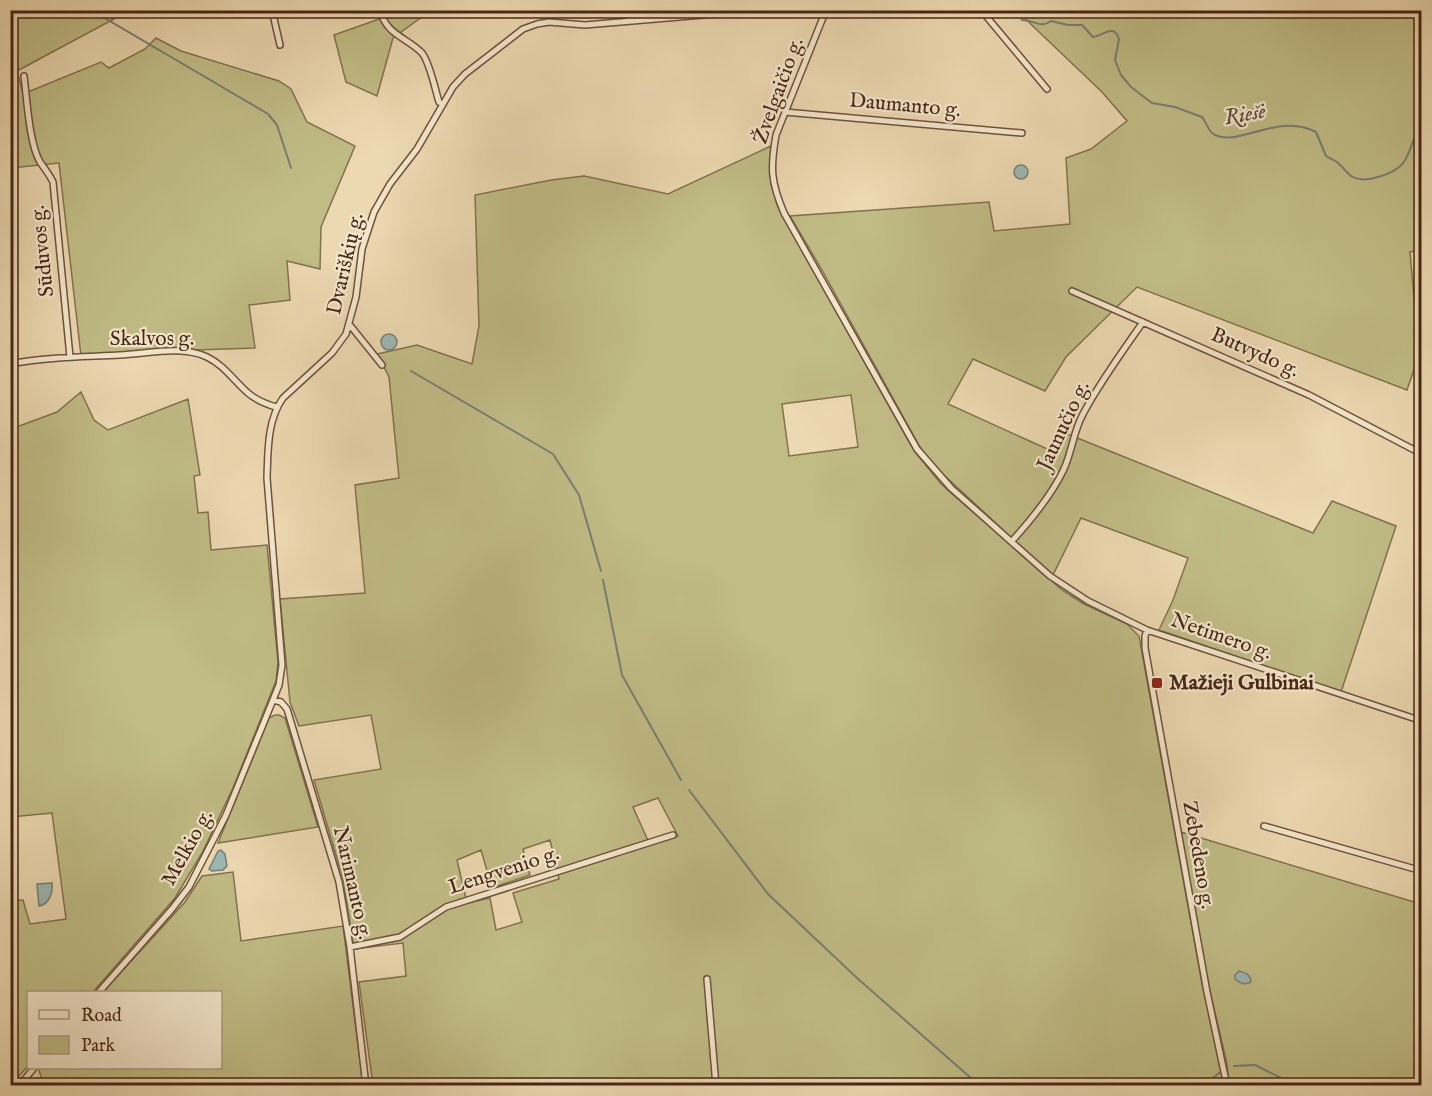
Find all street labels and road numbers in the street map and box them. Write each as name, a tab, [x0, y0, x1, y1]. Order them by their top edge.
street label: Žvelgaičio g.	[747, 34, 811, 148]
street label: Daumanto g.	[848, 88, 962, 124]
street label: Sūduvos g.	[25, 204, 61, 298]
street label: Dvariškių g.	[321, 210, 371, 318]
street label: Butvydo g.	[1207, 322, 1303, 384]
street label: Skalvos g.	[110, 326, 194, 353]
street label: Jaunučio g.	[1031, 377, 1097, 477]
street label: Netimero g.	[1167, 607, 1275, 667]
street label: Zebedeno g.	[1175, 799, 1221, 911]
street label: Melkio g.	[156, 805, 220, 891]
street label: Narimanto g.	[326, 824, 378, 942]
street label: Lengvenio g.	[445, 840, 563, 902]

